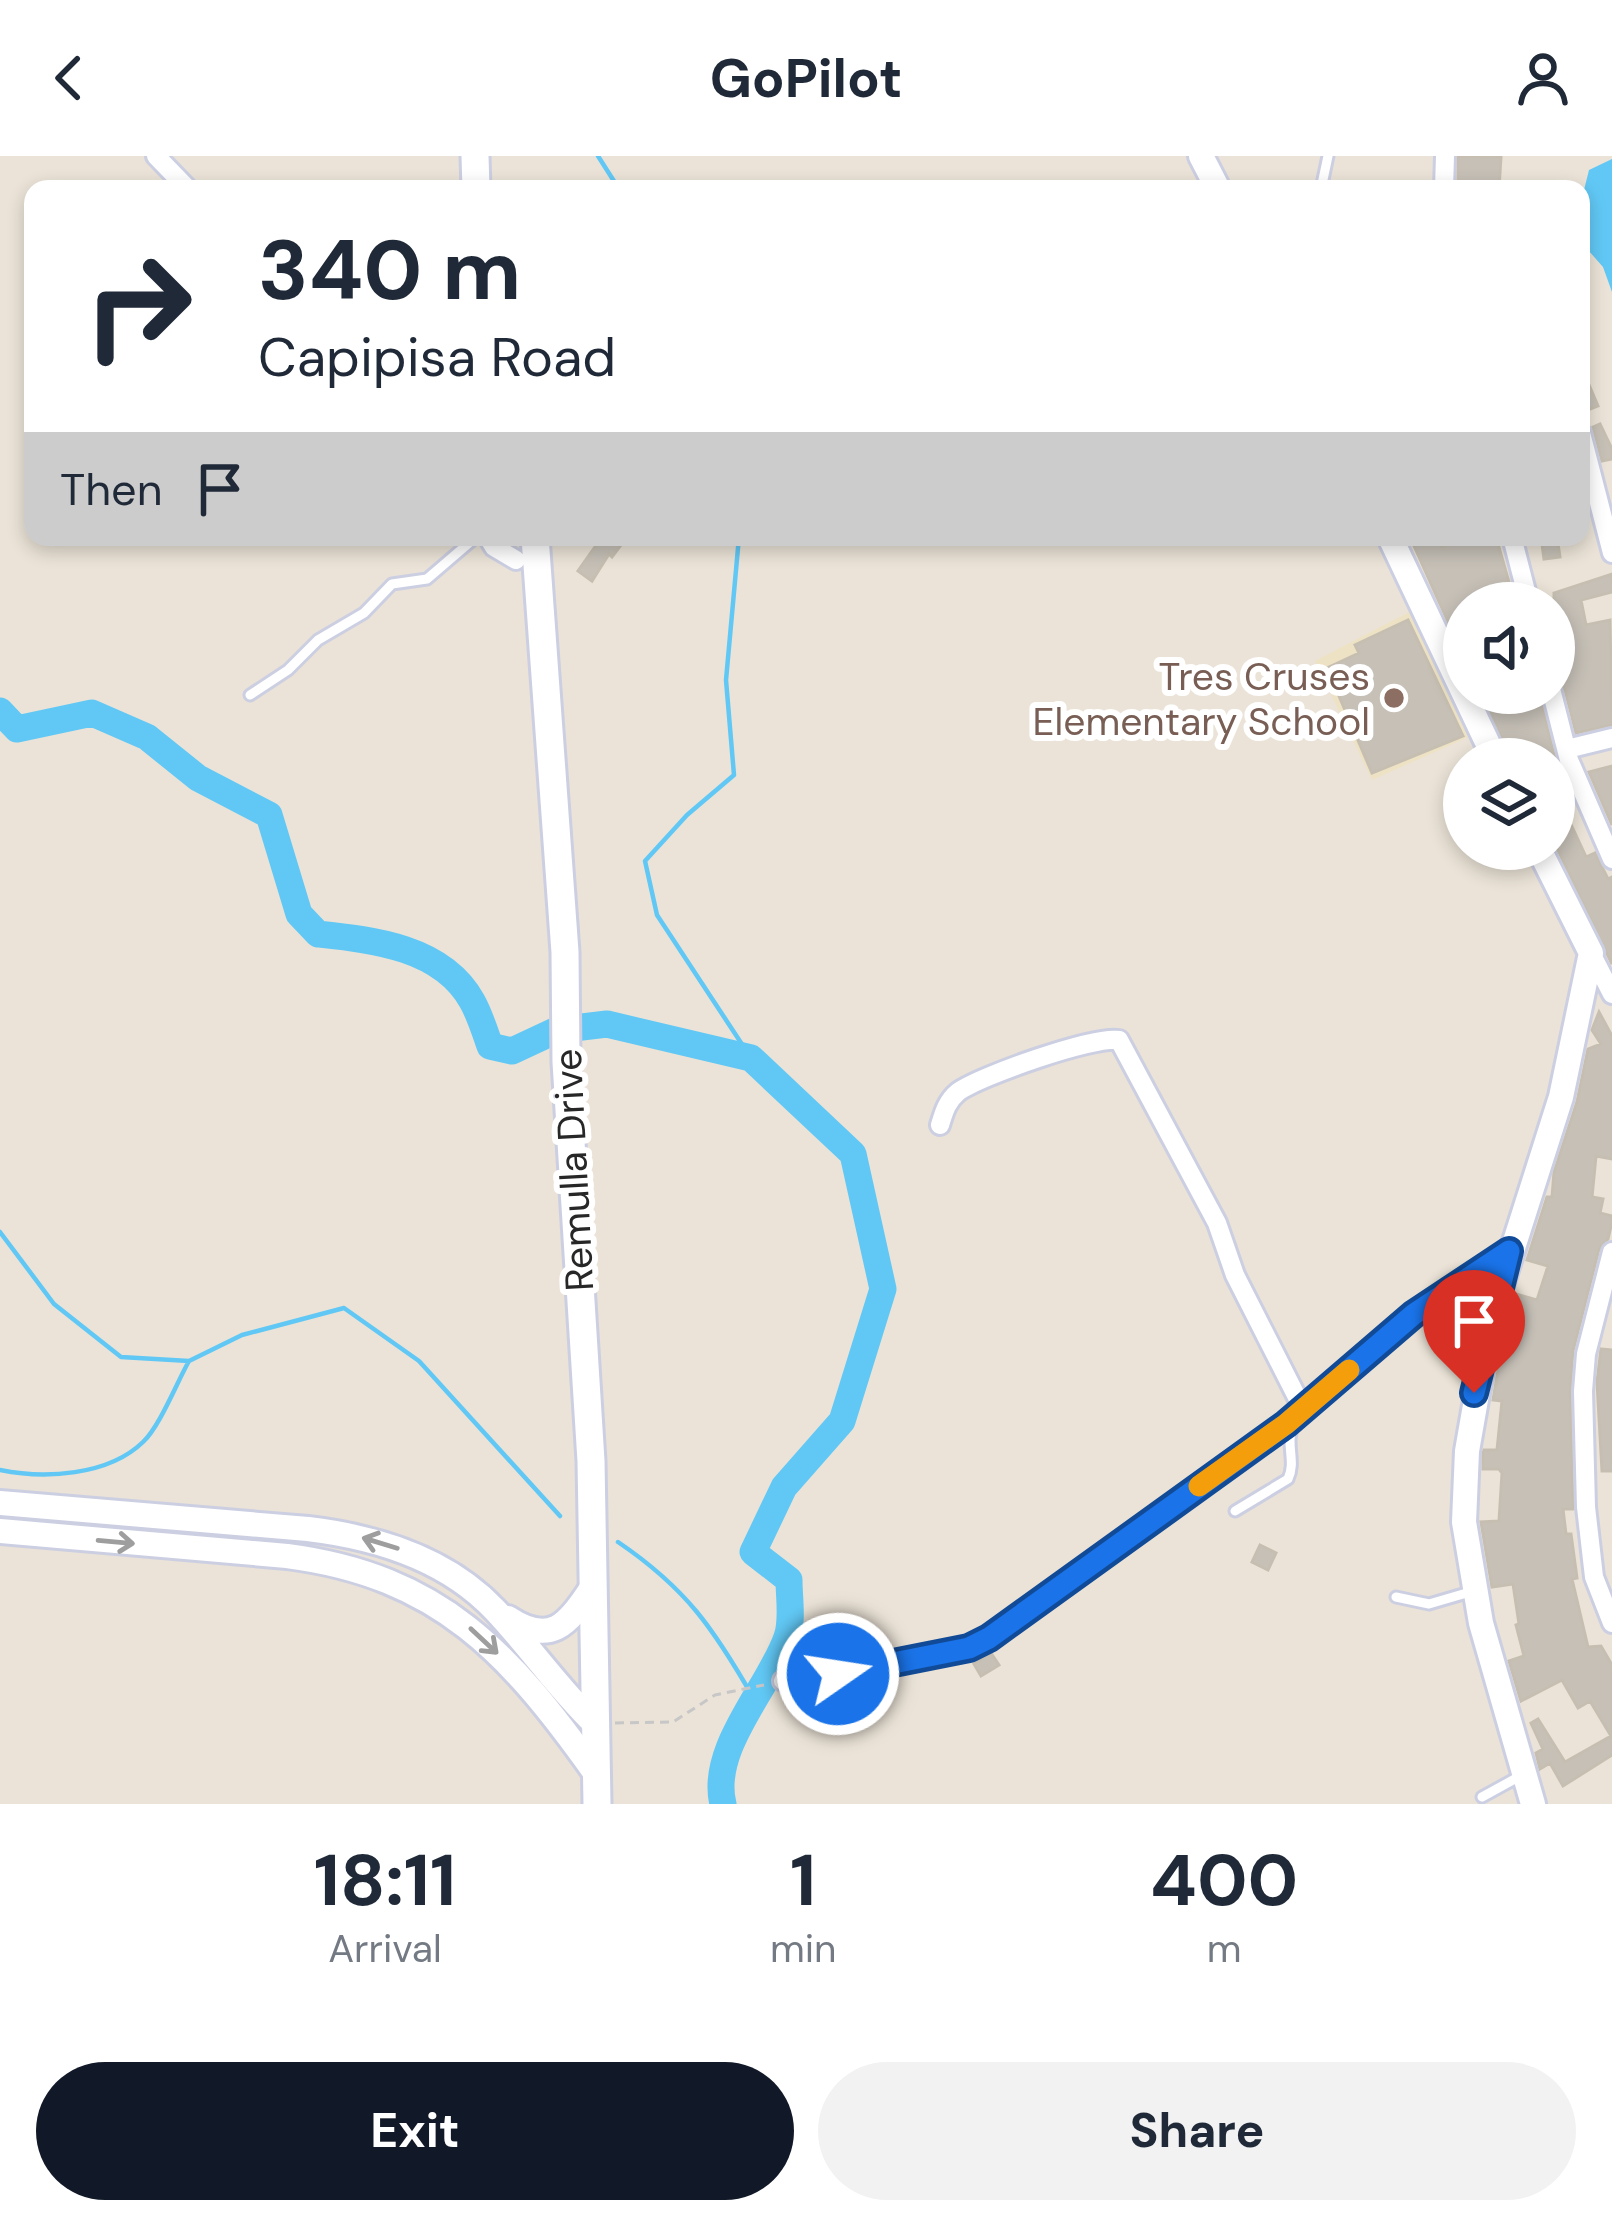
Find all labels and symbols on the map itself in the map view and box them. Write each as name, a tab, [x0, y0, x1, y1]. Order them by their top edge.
place label: Tres Cruses Elementary School	[1033, 651, 1370, 747]
marker: Tres Cruses Elementary School	[1381, 685, 1407, 711]
street label: Remulla Drive	[542, 1048, 605, 1292]
pin	[1423, 1270, 1525, 1393]
one-way arrow	[96, 1531, 135, 1554]
one-way arrow	[362, 1531, 400, 1553]
position arrow	[775, 1611, 901, 1737]
one-way arrow	[468, 1627, 498, 1655]

